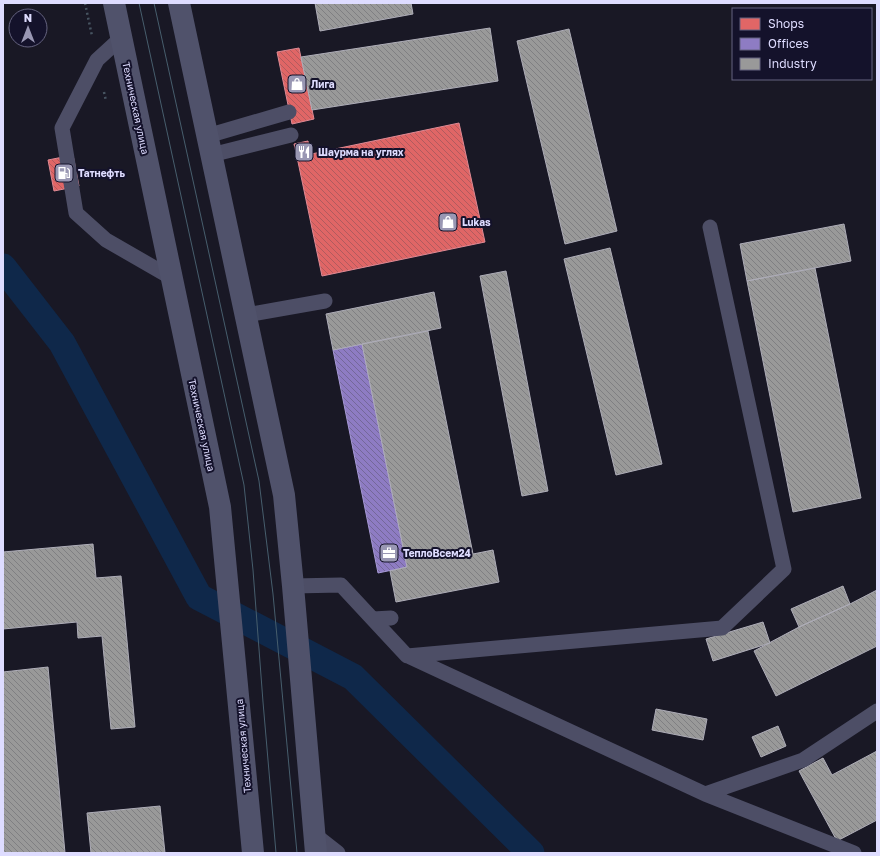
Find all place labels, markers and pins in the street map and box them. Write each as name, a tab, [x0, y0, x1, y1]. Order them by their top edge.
shop icon: Лига	[286, 73, 308, 95]
place label: Лига	[311, 78, 335, 90]
restaurant icon: Шаурма на углях	[293, 141, 315, 163]
place label: Шаурма на углях	[318, 146, 404, 158]
fuel station icon: Татнефть	[53, 162, 75, 184]
place label: Татнефть	[78, 167, 125, 179]
shop icon: Lukas	[437, 211, 459, 233]
place label: Lukas	[462, 216, 491, 228]
office icon: ТеплоВсем24	[378, 542, 400, 564]
place label: ТеплоВсем24	[403, 547, 471, 559]

